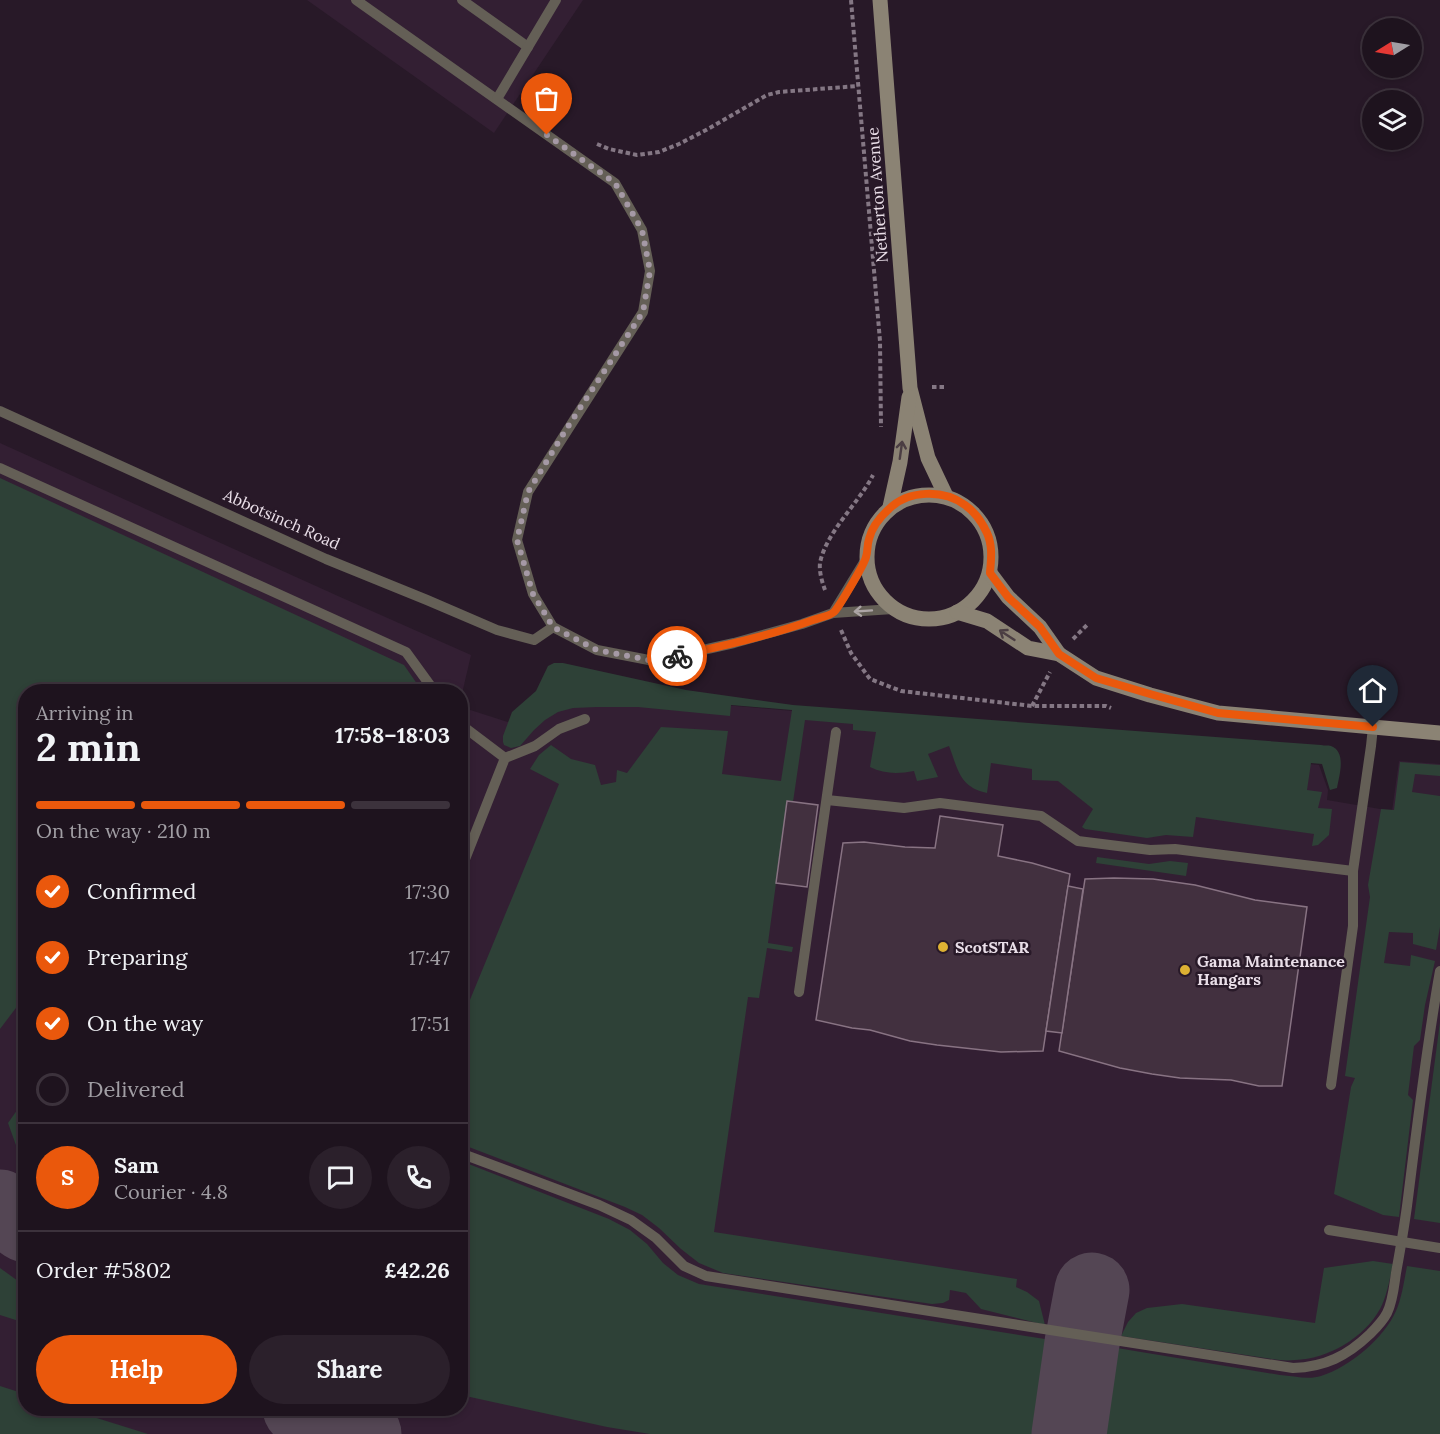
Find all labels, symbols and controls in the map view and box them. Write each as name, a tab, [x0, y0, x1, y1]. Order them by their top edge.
north arrow	[1362, 18, 1422, 78]
map controls	[1362, 18, 1422, 150]
pin	[521, 73, 572, 135]
icon: bag	[530, 82, 563, 115]
button: layers	[1362, 90, 1422, 150]
street label: Netherton Avenue	[862, 126, 892, 263]
one-way arrow	[896, 440, 907, 460]
street label: Abbotsinch Road	[220, 484, 344, 554]
one-way arrow	[854, 606, 874, 617]
courier	[647, 626, 707, 686]
one-way arrow	[999, 628, 1016, 641]
icon: bike	[661, 640, 694, 673]
pin	[1347, 665, 1398, 727]
icon: home	[1356, 674, 1389, 707]
text: Arriving in	[36, 700, 133, 725]
text: 17:58–18:03	[335, 721, 450, 749]
text: 2 min	[36, 722, 141, 772]
text: On the way · 210 m	[36, 818, 211, 843]
icon: check	[36, 875, 69, 908]
text: Confirmed	[87, 877, 196, 905]
text: 17:30	[405, 879, 450, 904]
place label: ScotSTAR	[955, 937, 1029, 957]
marker: ScotSTAR	[936, 940, 950, 954]
icon: check	[36, 941, 69, 974]
text: Preparing	[87, 943, 187, 971]
text: 17:47	[408, 945, 450, 970]
place label: Gama Maintenance Hangars	[1197, 951, 1345, 989]
marker: Gama Maintenance Hangars	[1178, 963, 1192, 977]
icon: check	[36, 1007, 69, 1040]
text: On the way	[87, 1009, 203, 1037]
text: 17:51	[410, 1011, 450, 1036]
text: Delivered	[87, 1075, 185, 1103]
button: chat	[309, 1146, 372, 1209]
button: phone	[387, 1146, 450, 1209]
text: Sam	[114, 1151, 159, 1179]
text: S	[61, 1163, 74, 1191]
text: Courier · 4.8	[114, 1179, 228, 1204]
text: Order #5802	[36, 1256, 171, 1284]
text: £42.26	[384, 1256, 450, 1284]
button: Help	[36, 1335, 237, 1404]
button: Share	[249, 1335, 450, 1404]

